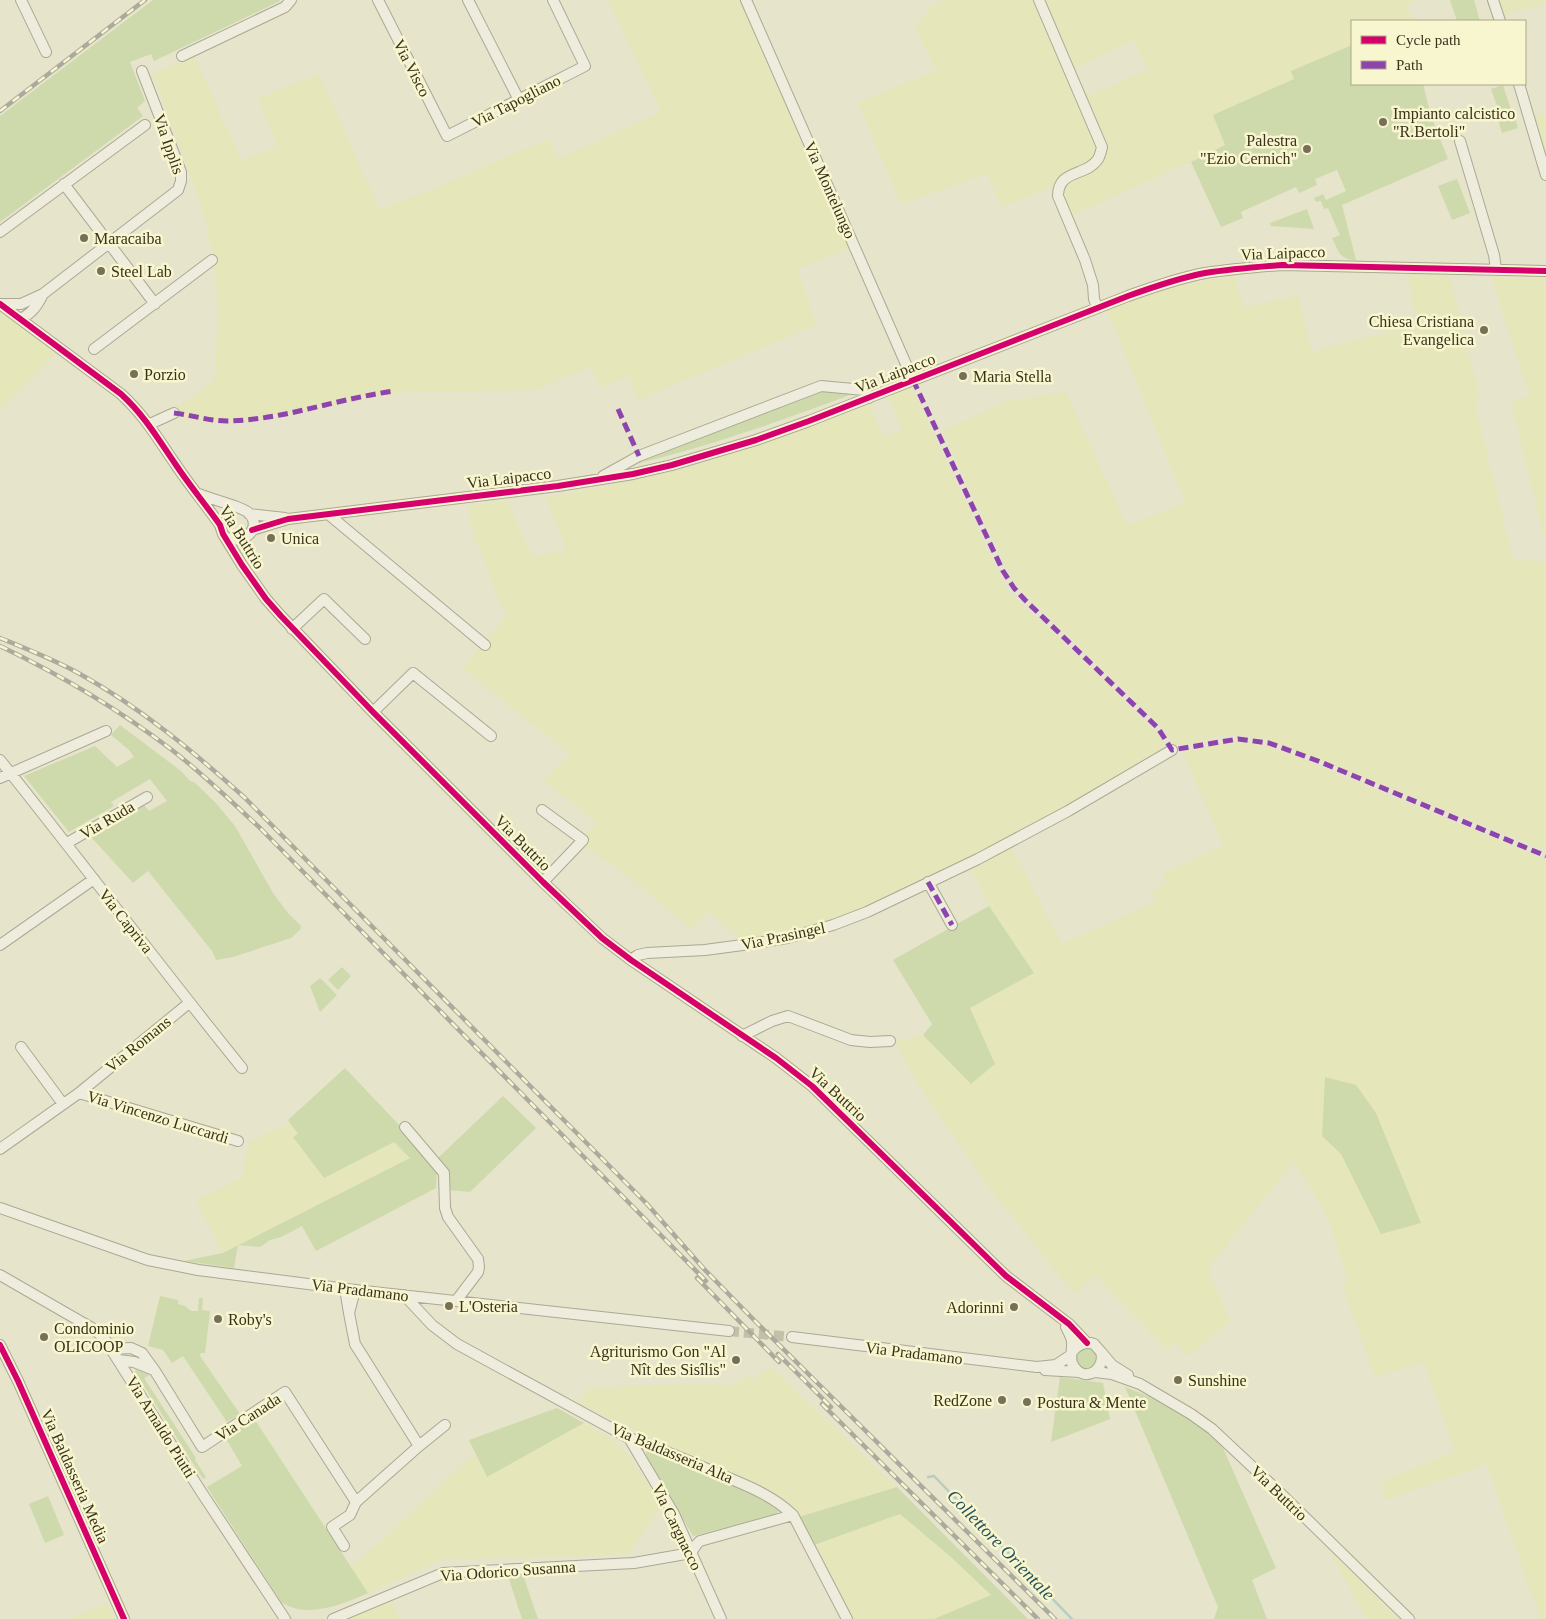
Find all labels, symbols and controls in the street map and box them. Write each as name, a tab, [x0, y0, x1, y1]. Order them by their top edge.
legend	[1351, 20, 1526, 85]
text: Cycle path	[1396, 32, 1461, 48]
street label: Via Visco	[390, 36, 434, 100]
text: Path	[1396, 57, 1423, 73]
street label: Via Tapogliano	[469, 71, 564, 132]
place label: Impianto calcistico "R.Bertoli"	[1393, 105, 1515, 140]
street label: Via Ipplis	[150, 112, 187, 177]
marker: Impianto calcistico "R.Bertoli"	[1377, 116, 1389, 128]
place label: Palestra "Ezio Cernich"	[1200, 132, 1297, 167]
street label: Via Montelungo	[800, 139, 859, 242]
marker: Palestra "Ezio Cernich"	[1301, 143, 1313, 155]
place label: Maracaiba	[94, 230, 162, 247]
marker: Maracaiba	[78, 232, 90, 244]
street label: Via Laipacco	[1240, 243, 1326, 264]
place label: Steel Lab	[111, 263, 172, 280]
marker: Steel Lab	[95, 265, 107, 277]
place label: Chiesa Cristiana Evangelica	[1369, 313, 1474, 349]
marker: Chiesa Cristiana Evangelica	[1478, 324, 1490, 336]
street label: Via Laipacco	[852, 350, 938, 397]
place label: Porzio	[144, 366, 186, 383]
marker: Porzio	[128, 368, 140, 380]
place label: Maria Stella	[973, 368, 1052, 385]
marker: Maria Stella	[957, 370, 969, 382]
street label: Via Laipacco	[466, 464, 552, 493]
street label: Via Buttrio	[216, 502, 268, 572]
place label: Unica	[281, 530, 319, 547]
marker: Unica	[265, 532, 277, 544]
street label: Via Ruda	[77, 798, 137, 842]
street label: Via Buttrio	[492, 812, 554, 874]
street label: Via Capriva	[95, 886, 156, 957]
street label: Via Prasingel	[739, 919, 827, 954]
street label: Via Romans	[102, 1013, 174, 1075]
street label: Via Buttrio	[806, 1063, 870, 1125]
street label: Via Vincenzo Luccardi	[85, 1087, 231, 1147]
street label: Via Pradamano	[310, 1276, 410, 1304]
place label: L'Osteria	[459, 1298, 518, 1315]
place label: Adorinni	[946, 1299, 1005, 1316]
marker: L'Osteria	[443, 1300, 455, 1312]
marker: Adorinni	[1008, 1301, 1020, 1313]
place label: Roby's	[228, 1311, 272, 1329]
marker: Roby's	[212, 1313, 224, 1325]
place label: Condominio OLICOOP	[54, 1320, 134, 1355]
marker: Condominio OLICOOP	[38, 1331, 50, 1343]
street label: Via Pradamano	[864, 1339, 964, 1367]
place label: Agriturismo Gon "Al Nît des Sisîlis"	[590, 1343, 727, 1378]
marker: Agriturismo Gon "Al Nît des Sisîlis"	[730, 1354, 742, 1366]
place label: Sunshine	[1188, 1372, 1247, 1389]
street label: Via Arnaldo Piutti	[123, 1373, 199, 1481]
marker: Sunshine	[1172, 1374, 1184, 1386]
street label: Via Canada	[212, 1390, 284, 1444]
place label: RedZone	[933, 1392, 992, 1409]
marker: RedZone	[996, 1394, 1008, 1406]
place label: Postura & Mente	[1037, 1394, 1146, 1411]
marker: Postura & Mente	[1021, 1396, 1033, 1408]
street label: Via Baldasseria Media	[38, 1406, 112, 1546]
street label: Via Baldasseria Alta	[609, 1420, 735, 1486]
street label: Via Buttrio	[1247, 1462, 1311, 1524]
street label: Via Cargnacco	[648, 1481, 705, 1574]
water label: Collettore Orientale	[943, 1486, 1059, 1604]
street label: Via Odorico Susanna	[440, 1558, 576, 1584]

